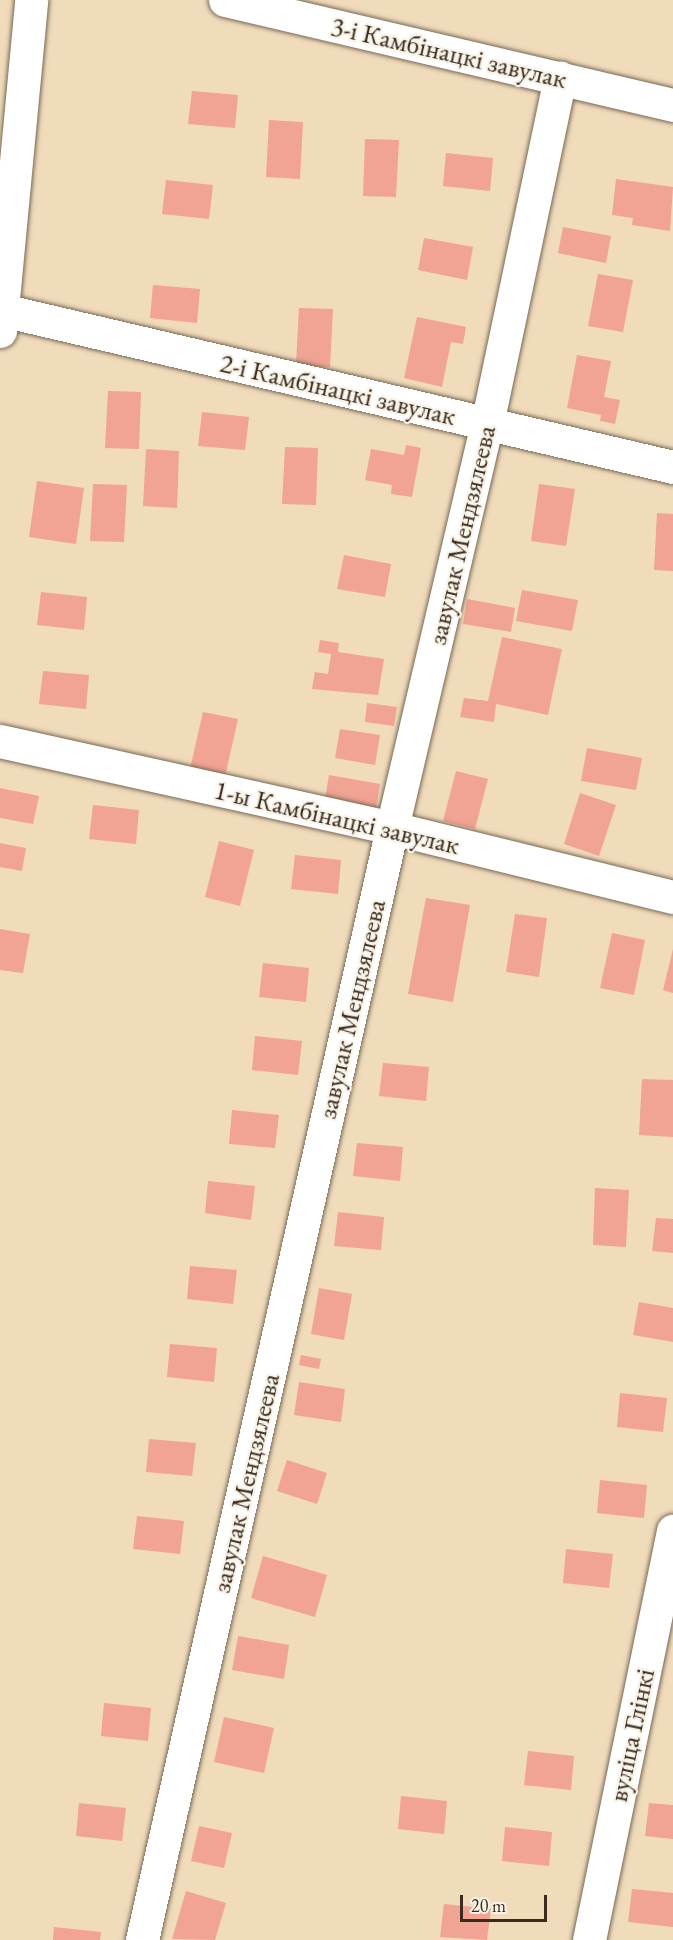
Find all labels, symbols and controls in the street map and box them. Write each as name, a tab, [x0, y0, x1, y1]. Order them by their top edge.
street label: 3-і Камбінацкі завулак	[328, 9, 570, 95]
street label: 2-і Камбінацкі завулак	[217, 346, 459, 432]
street label: завулак Мендзялеева	[420, 422, 502, 648]
street label: 1-ы Камбінацкі завулак	[211, 773, 463, 861]
street label: завулак Мендзялеева	[310, 896, 392, 1122]
street label: завулак Мендзялеева	[204, 1370, 286, 1596]
street label: вуліца Глінкі	[601, 1666, 661, 1804]
scale bar	[463, 1883, 550, 1921]
text: 20 m	[471, 1894, 506, 1917]

